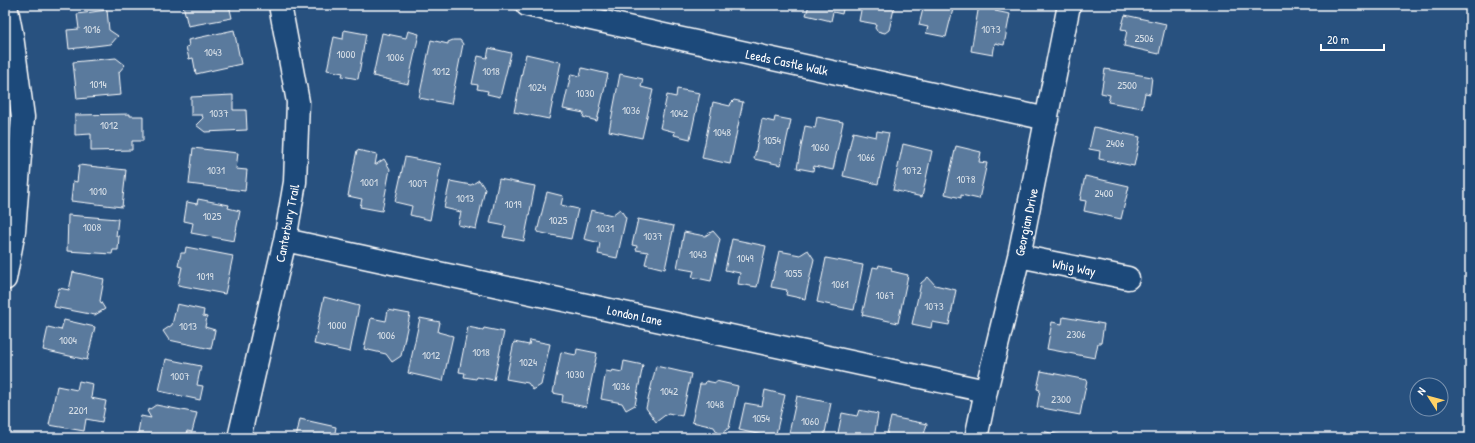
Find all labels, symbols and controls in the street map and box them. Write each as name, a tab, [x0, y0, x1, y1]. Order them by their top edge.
house number: 1016	[83, 22, 101, 36]
house number: 1073	[981, 22, 1001, 36]
scale bar	[1321, 26, 1384, 52]
house number: 2506	[1134, 31, 1154, 45]
text: 20 m	[1327, 31, 1349, 48]
house number: 1043	[204, 45, 222, 59]
street label: Leeds Castle Walk	[744, 45, 830, 80]
house number: 1000	[337, 47, 355, 61]
house number: 1006	[386, 50, 405, 64]
house number: 1012	[432, 64, 450, 78]
house number: 1018	[482, 64, 500, 78]
house number: 1014	[89, 77, 107, 91]
house number: 2500	[1117, 78, 1137, 92]
house number: 1024	[528, 80, 546, 94]
house number: 1030	[576, 86, 594, 100]
house number: 1036	[622, 103, 641, 117]
house number: 1037	[209, 106, 229, 120]
house number: 1042	[670, 106, 688, 120]
house number: 1012	[100, 118, 118, 132]
house number: 1048	[713, 125, 731, 139]
house number: 1054	[763, 133, 781, 147]
house number: 2406	[1106, 136, 1125, 150]
house number: 1060	[811, 140, 829, 154]
house number: 1066	[857, 150, 875, 164]
house number: 1031	[207, 163, 225, 177]
house number: 1072	[902, 163, 922, 177]
house number: 1078	[956, 172, 976, 186]
house number: 1001	[360, 175, 378, 189]
house number: 1007	[408, 176, 428, 190]
street label: Canterbury Trail	[271, 182, 304, 264]
house number: 1010	[89, 184, 107, 198]
street label: Georgian Drive	[1010, 186, 1042, 258]
house number: 2400	[1094, 186, 1114, 200]
house number: 1013	[456, 191, 474, 205]
house number: 1019	[505, 197, 521, 211]
house number: 1025	[203, 209, 222, 223]
house number: 1025	[549, 213, 568, 227]
house number: 1008	[83, 220, 102, 234]
house number: 1031	[596, 221, 614, 235]
house number: 1037	[643, 229, 663, 243]
house number: 1043	[689, 247, 707, 261]
house number: 1049	[736, 251, 754, 265]
street label: Whig Way	[1051, 254, 1098, 280]
house number: 1055	[784, 266, 802, 280]
house number: 1019	[197, 269, 213, 283]
house number: 1061	[831, 277, 849, 291]
house number: 1067	[876, 288, 894, 302]
house number: 1073	[924, 299, 944, 313]
street label: London Lane	[606, 300, 664, 330]
house number: 1000	[328, 318, 346, 332]
house number: 1013	[179, 319, 197, 333]
house number: 2306	[1066, 327, 1086, 341]
house number: 1006	[377, 328, 396, 342]
house number: 1004	[59, 333, 77, 347]
house number: 1018	[472, 345, 490, 359]
house number: 1012	[422, 348, 440, 362]
house number: 1024	[519, 355, 537, 369]
house number: 1030	[566, 367, 584, 381]
house number: 1007	[170, 369, 190, 383]
north arrow	[1409, 377, 1449, 417]
house number: 1036	[612, 379, 631, 393]
house number: 1042	[660, 384, 678, 398]
text: N	[1414, 385, 1428, 398]
house number: 2300	[1051, 392, 1071, 406]
house number: 1048	[706, 397, 724, 411]
house number: 2201	[68, 403, 88, 417]
house number: 1054	[752, 411, 770, 425]
house number: 1060	[801, 414, 819, 428]

